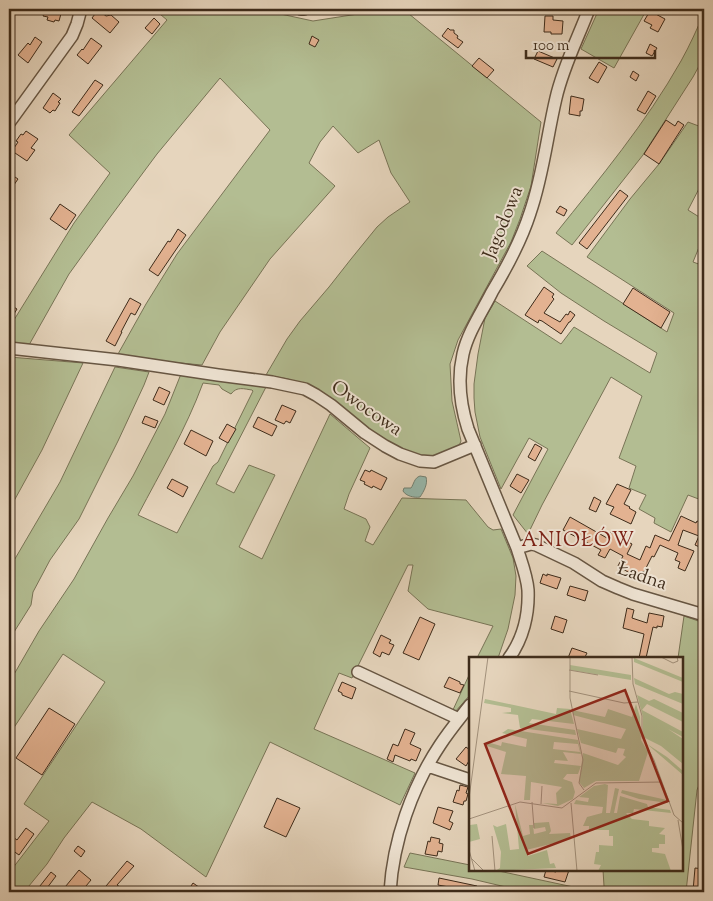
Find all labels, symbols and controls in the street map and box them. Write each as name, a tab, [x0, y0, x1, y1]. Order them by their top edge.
scale bar	[526, 28, 654, 60]
text: 100 m	[533, 36, 570, 57]
street label: Jagodowa	[477, 182, 531, 265]
street label: Owocowa	[325, 375, 407, 444]
district label: ANIOŁÓW	[521, 526, 635, 556]
street label: Ładna	[614, 556, 671, 598]
inset map	[469, 657, 683, 871]

